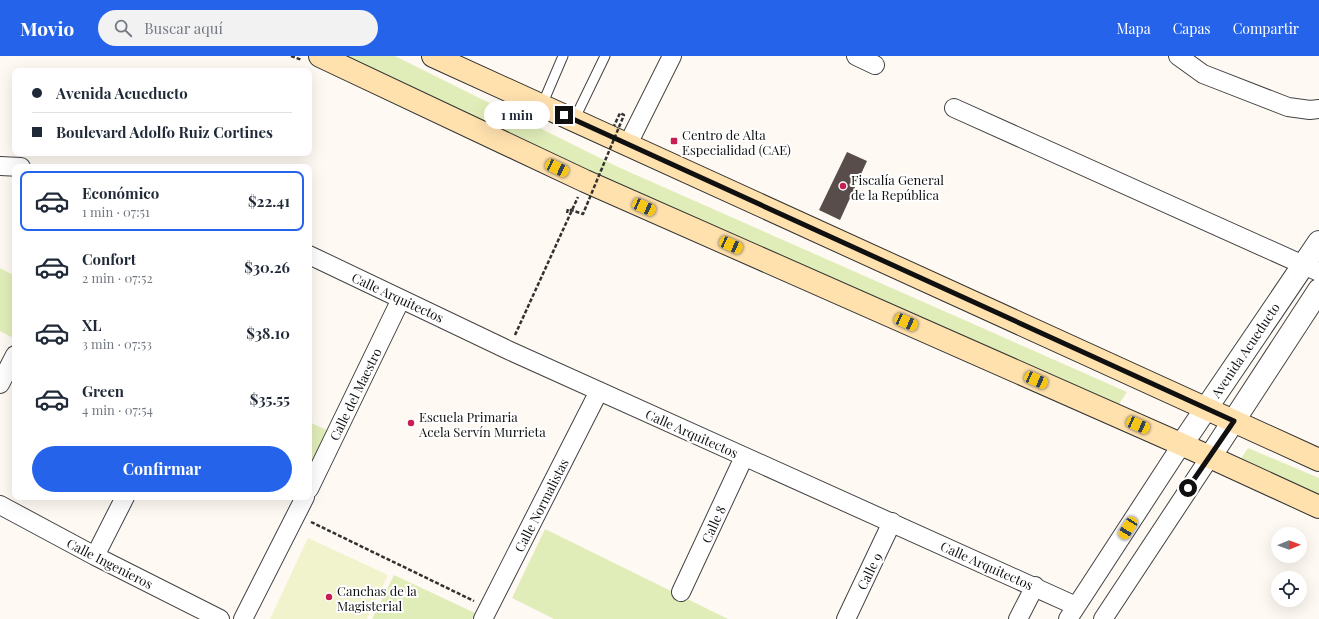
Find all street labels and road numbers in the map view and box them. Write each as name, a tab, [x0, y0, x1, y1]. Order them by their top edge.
street label: Calle Arquitectos	[349, 268, 447, 326]
street label: Avenida Acueducto	[1206, 299, 1283, 402]
street label: Calle del Maestro	[325, 345, 385, 443]
street label: Calle Arquitectos	[643, 405, 741, 461]
street label: Calle Normalistas	[510, 455, 572, 555]
street label: Calle 8	[697, 502, 729, 545]
street label: Calle Ingenieros	[64, 534, 156, 592]
street label: Calle Arquitectos	[938, 537, 1036, 593]
street label: Calle 9	[853, 550, 885, 592]

